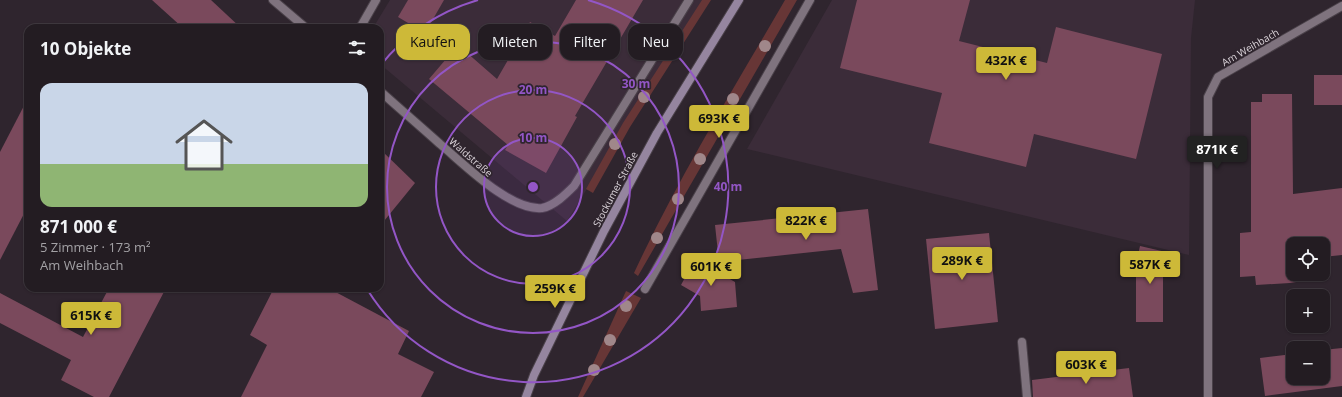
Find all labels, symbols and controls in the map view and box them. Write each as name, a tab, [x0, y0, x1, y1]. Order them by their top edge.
chip: Kaufen	[396, 24, 470, 60]
chip: Mieten	[478, 24, 552, 60]
chip: Filter	[560, 24, 620, 60]
chip: Neu	[628, 24, 683, 60]
street label: Am Weihbach	[1219, 25, 1281, 69]
text: 10 Objekte	[40, 37, 131, 60]
icon: filters	[346, 37, 368, 59]
pin: 432K €	[973, 47, 1039, 81]
text: 432K €	[985, 51, 1027, 69]
text: 30 m	[622, 75, 650, 92]
text: 20 m	[519, 81, 547, 98]
pin: 693K €	[686, 105, 752, 139]
icon: home	[168, 109, 240, 181]
text: 693K €	[698, 109, 740, 127]
text: 10 m	[519, 129, 547, 146]
street label: Waldstraße	[446, 134, 496, 180]
pin: 871K €	[1184, 136, 1250, 170]
text: 871K €	[1196, 140, 1238, 158]
street label: Stockumer Straße	[589, 149, 641, 229]
text: 40 m	[714, 178, 742, 195]
centre of rings	[526, 180, 540, 194]
pin: 822K €	[773, 207, 839, 241]
text: 822K €	[785, 211, 827, 229]
text: 871 000 €	[40, 215, 117, 238]
map controls	[1286, 237, 1330, 385]
button: locate	[1286, 237, 1330, 281]
text: 5 Zimmer · 173 m²	[40, 238, 151, 256]
pin: 289K €	[929, 247, 995, 281]
text: 289K €	[941, 251, 983, 269]
pin: 587K €	[1117, 251, 1183, 285]
pin: 601K €	[678, 253, 744, 287]
text: 587K €	[1129, 255, 1171, 273]
text: Am Weihbach	[40, 256, 124, 274]
text: 601K €	[690, 257, 732, 275]
pin: 259K €	[522, 275, 588, 309]
text: 259K €	[534, 279, 576, 297]
button: +	[1286, 289, 1330, 333]
pin: 615K €	[58, 302, 124, 336]
text: 615K €	[70, 306, 112, 324]
button: −	[1286, 341, 1330, 385]
pin: 603K €	[1053, 351, 1119, 385]
text: 603K €	[1065, 355, 1107, 373]

